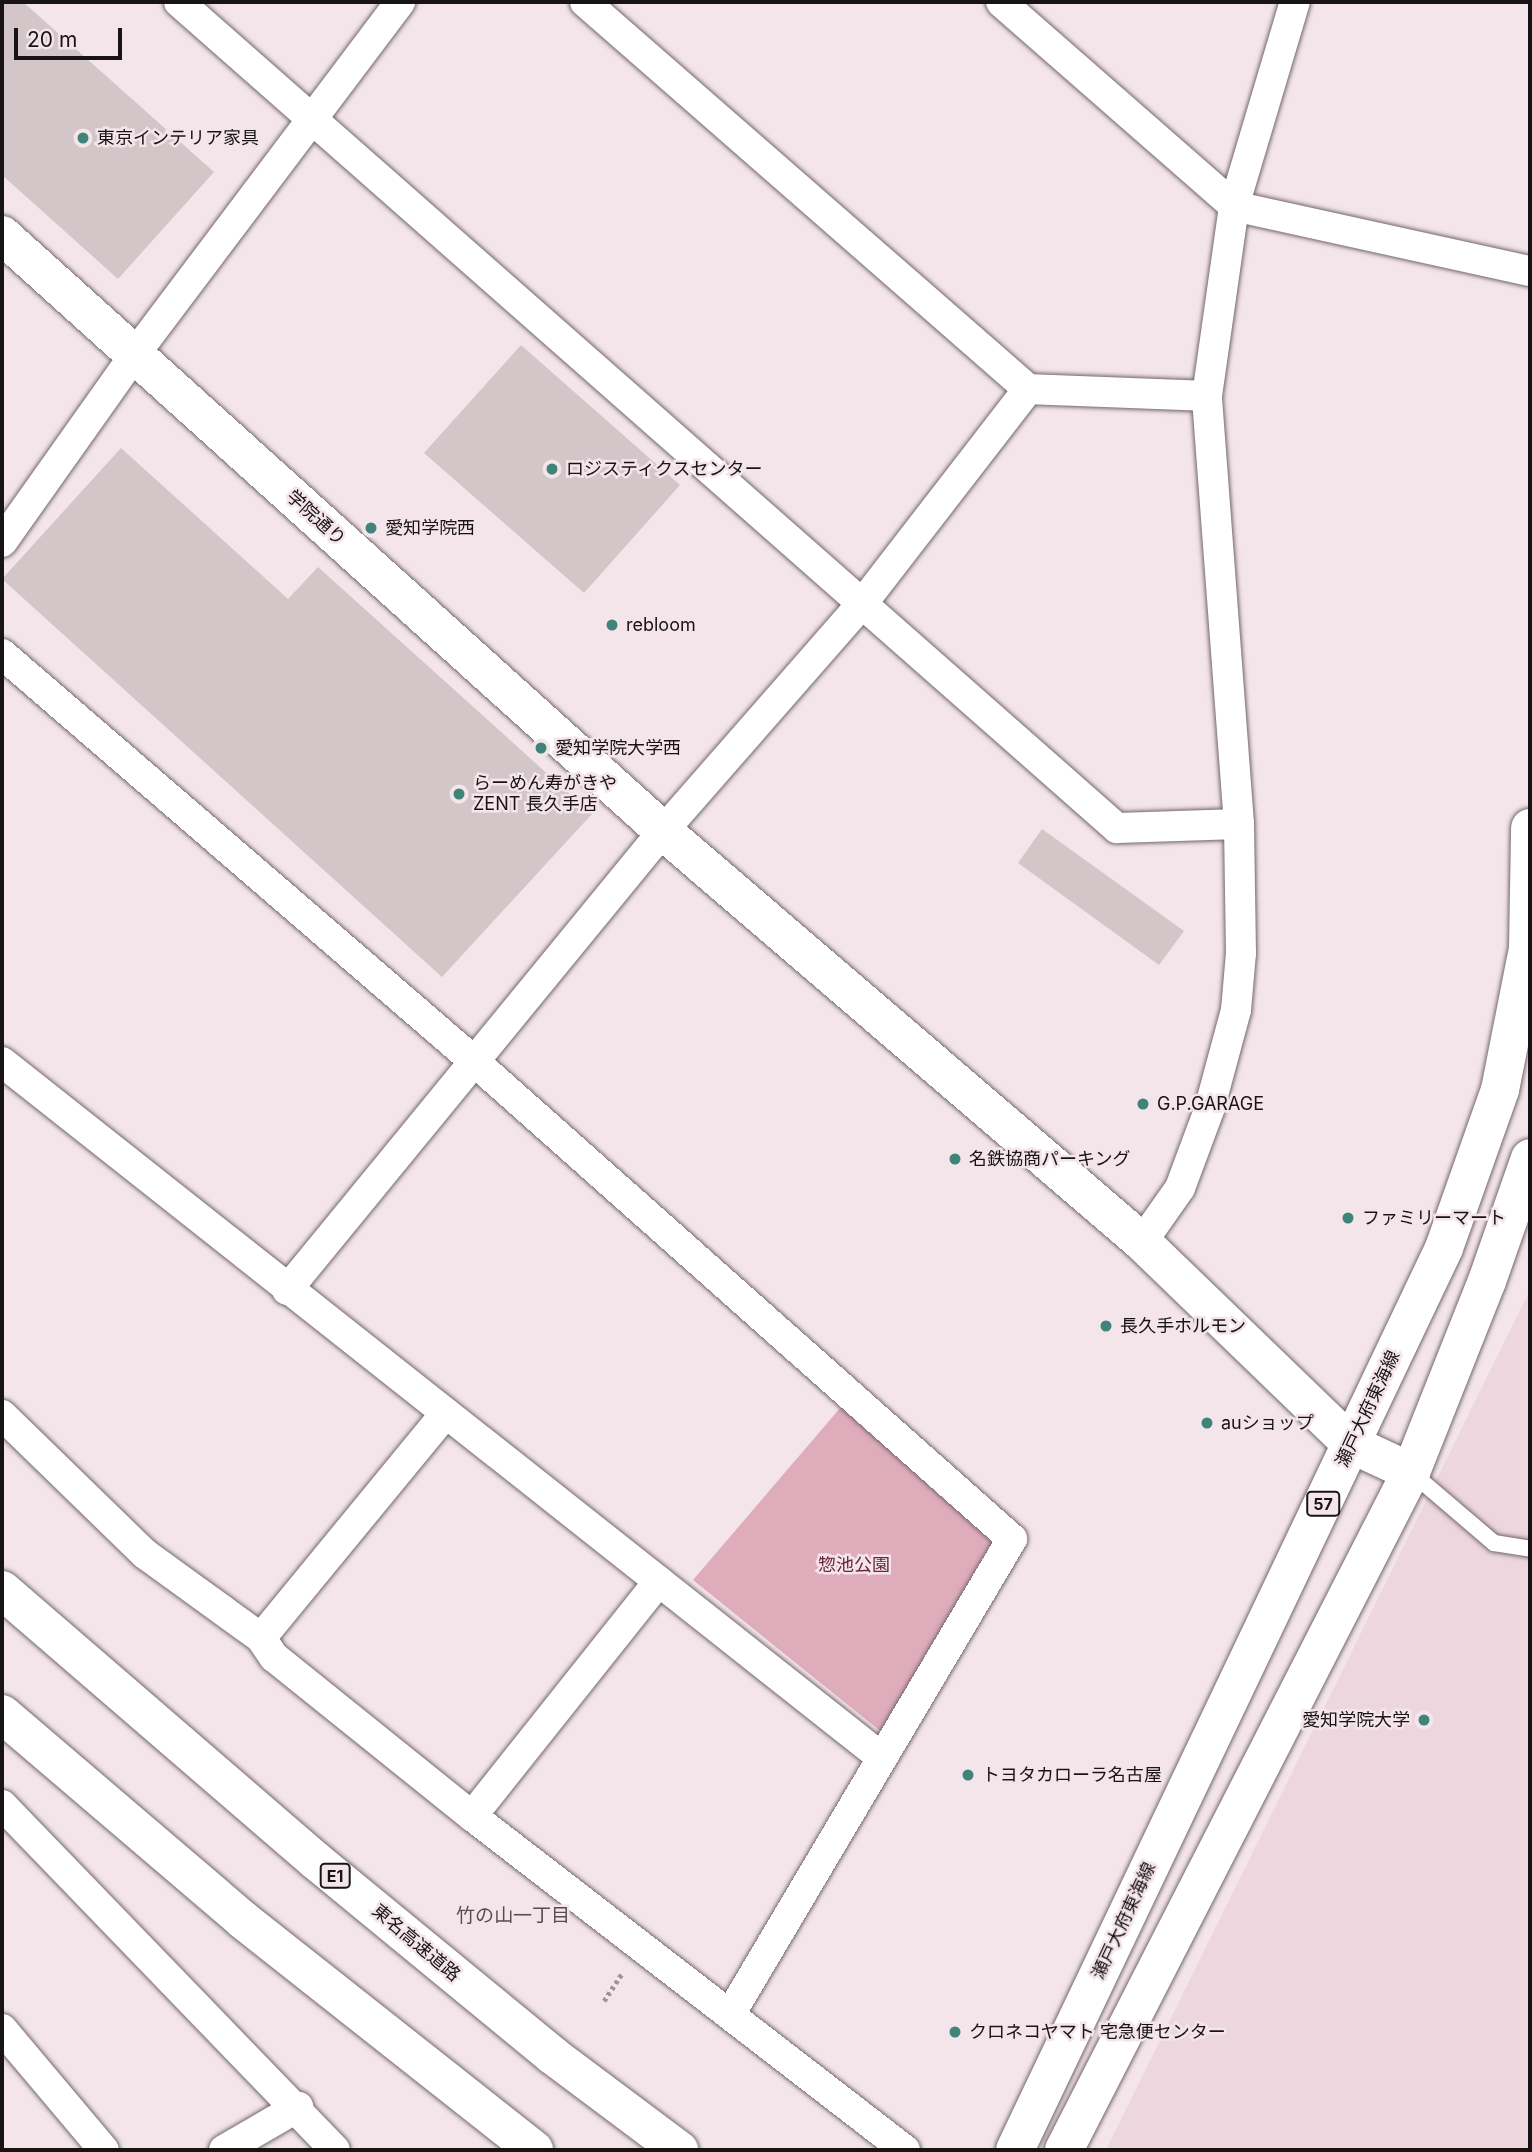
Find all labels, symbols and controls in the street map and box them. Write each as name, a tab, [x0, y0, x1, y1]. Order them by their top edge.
scale bar	[18, 14, 126, 58]
text: 20 m	[27, 27, 77, 52]
place label: 東京インテリア家具	[97, 127, 259, 149]
marker: 東京インテリア家具	[75, 130, 91, 146]
place label: ロジスティクスセンター	[566, 458, 764, 480]
marker: ロジスティクスセンター	[544, 461, 560, 477]
street label: 学院通り	[282, 486, 350, 550]
place label: 愛知学院西	[385, 517, 475, 539]
marker: 愛知学院西	[363, 520, 379, 536]
place label: rebloom	[626, 614, 696, 636]
marker: rebloom	[604, 617, 620, 633]
place label: 愛知学院大学西	[555, 737, 681, 759]
marker: 愛知学院大学西	[533, 740, 549, 756]
place label: らーめん寿がきや ZENT 長久手店	[473, 773, 617, 816]
marker: らーめん寿がきや ZENT 長久手店	[451, 786, 467, 802]
place label: G.P.GARAGE	[1157, 1093, 1264, 1115]
marker: G.P.GARAGE	[1135, 1096, 1151, 1112]
place label: 名鉄協商パーキング	[969, 1148, 1131, 1170]
marker: 名鉄協商パーキング	[947, 1151, 963, 1167]
place label: ファミリーマート	[1362, 1207, 1506, 1229]
marker: ファミリーマート	[1340, 1210, 1356, 1226]
place label: 長久手ホルモン	[1120, 1315, 1246, 1337]
marker: 長久手ホルモン	[1098, 1318, 1114, 1334]
street label: 瀬戸大府東海線	[1332, 1347, 1404, 1471]
place label: auショップ	[1221, 1412, 1314, 1434]
marker: auショップ	[1199, 1415, 1215, 1431]
road number: 57	[1306, 1492, 1340, 1516]
park label: 惣池公園	[818, 1554, 890, 1576]
place label: 愛知学院大学	[1302, 1709, 1410, 1731]
marker: 愛知学院大学	[1416, 1712, 1432, 1728]
place label: トヨタカローラ名古屋	[982, 1764, 1162, 1786]
marker: トヨタカローラ名古屋	[960, 1767, 976, 1783]
street label: 瀬戸大府東海線	[1088, 1859, 1160, 1983]
road number: E1	[319, 1864, 351, 1888]
street label: 東名高速道路	[368, 1900, 464, 1986]
district label: 竹の山一丁目	[456, 1905, 570, 1927]
place label: クロネコヤマト 宅急便センター	[969, 2021, 1226, 2043]
marker: クロネコヤマト 宅急便センター	[947, 2024, 963, 2040]

